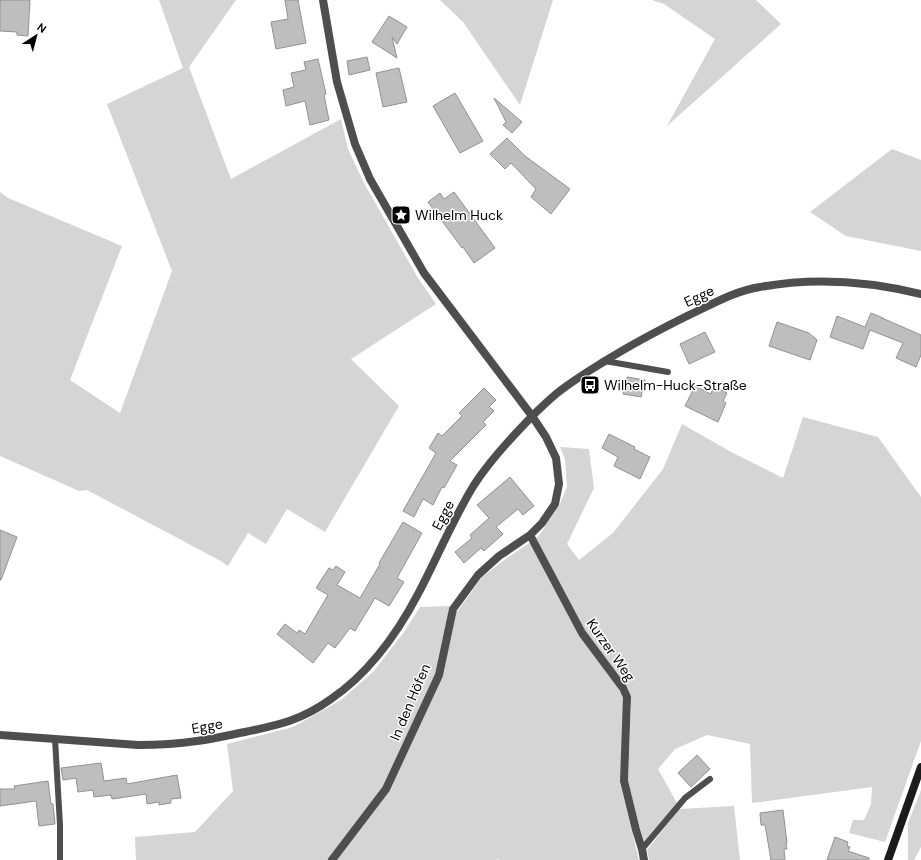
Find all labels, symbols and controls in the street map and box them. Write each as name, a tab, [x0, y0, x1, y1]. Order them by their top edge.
north arrow	[16, 16, 56, 56]
text: N	[35, 20, 49, 36]
place icon: Wilhelm Huck	[390, 204, 412, 226]
place label: Wilhelm Huck	[415, 206, 503, 224]
street label: Egge	[681, 281, 717, 311]
bus stop icon: Wilhelm-Huck-Straße	[579, 374, 601, 396]
place label: Wilhelm-Huck-Straße	[604, 376, 747, 394]
street label: Egge	[428, 497, 458, 533]
street label: Kurzer Weg	[583, 615, 639, 685]
street label: In den Höfen	[386, 661, 434, 743]
street label: Egge	[190, 714, 224, 738]

